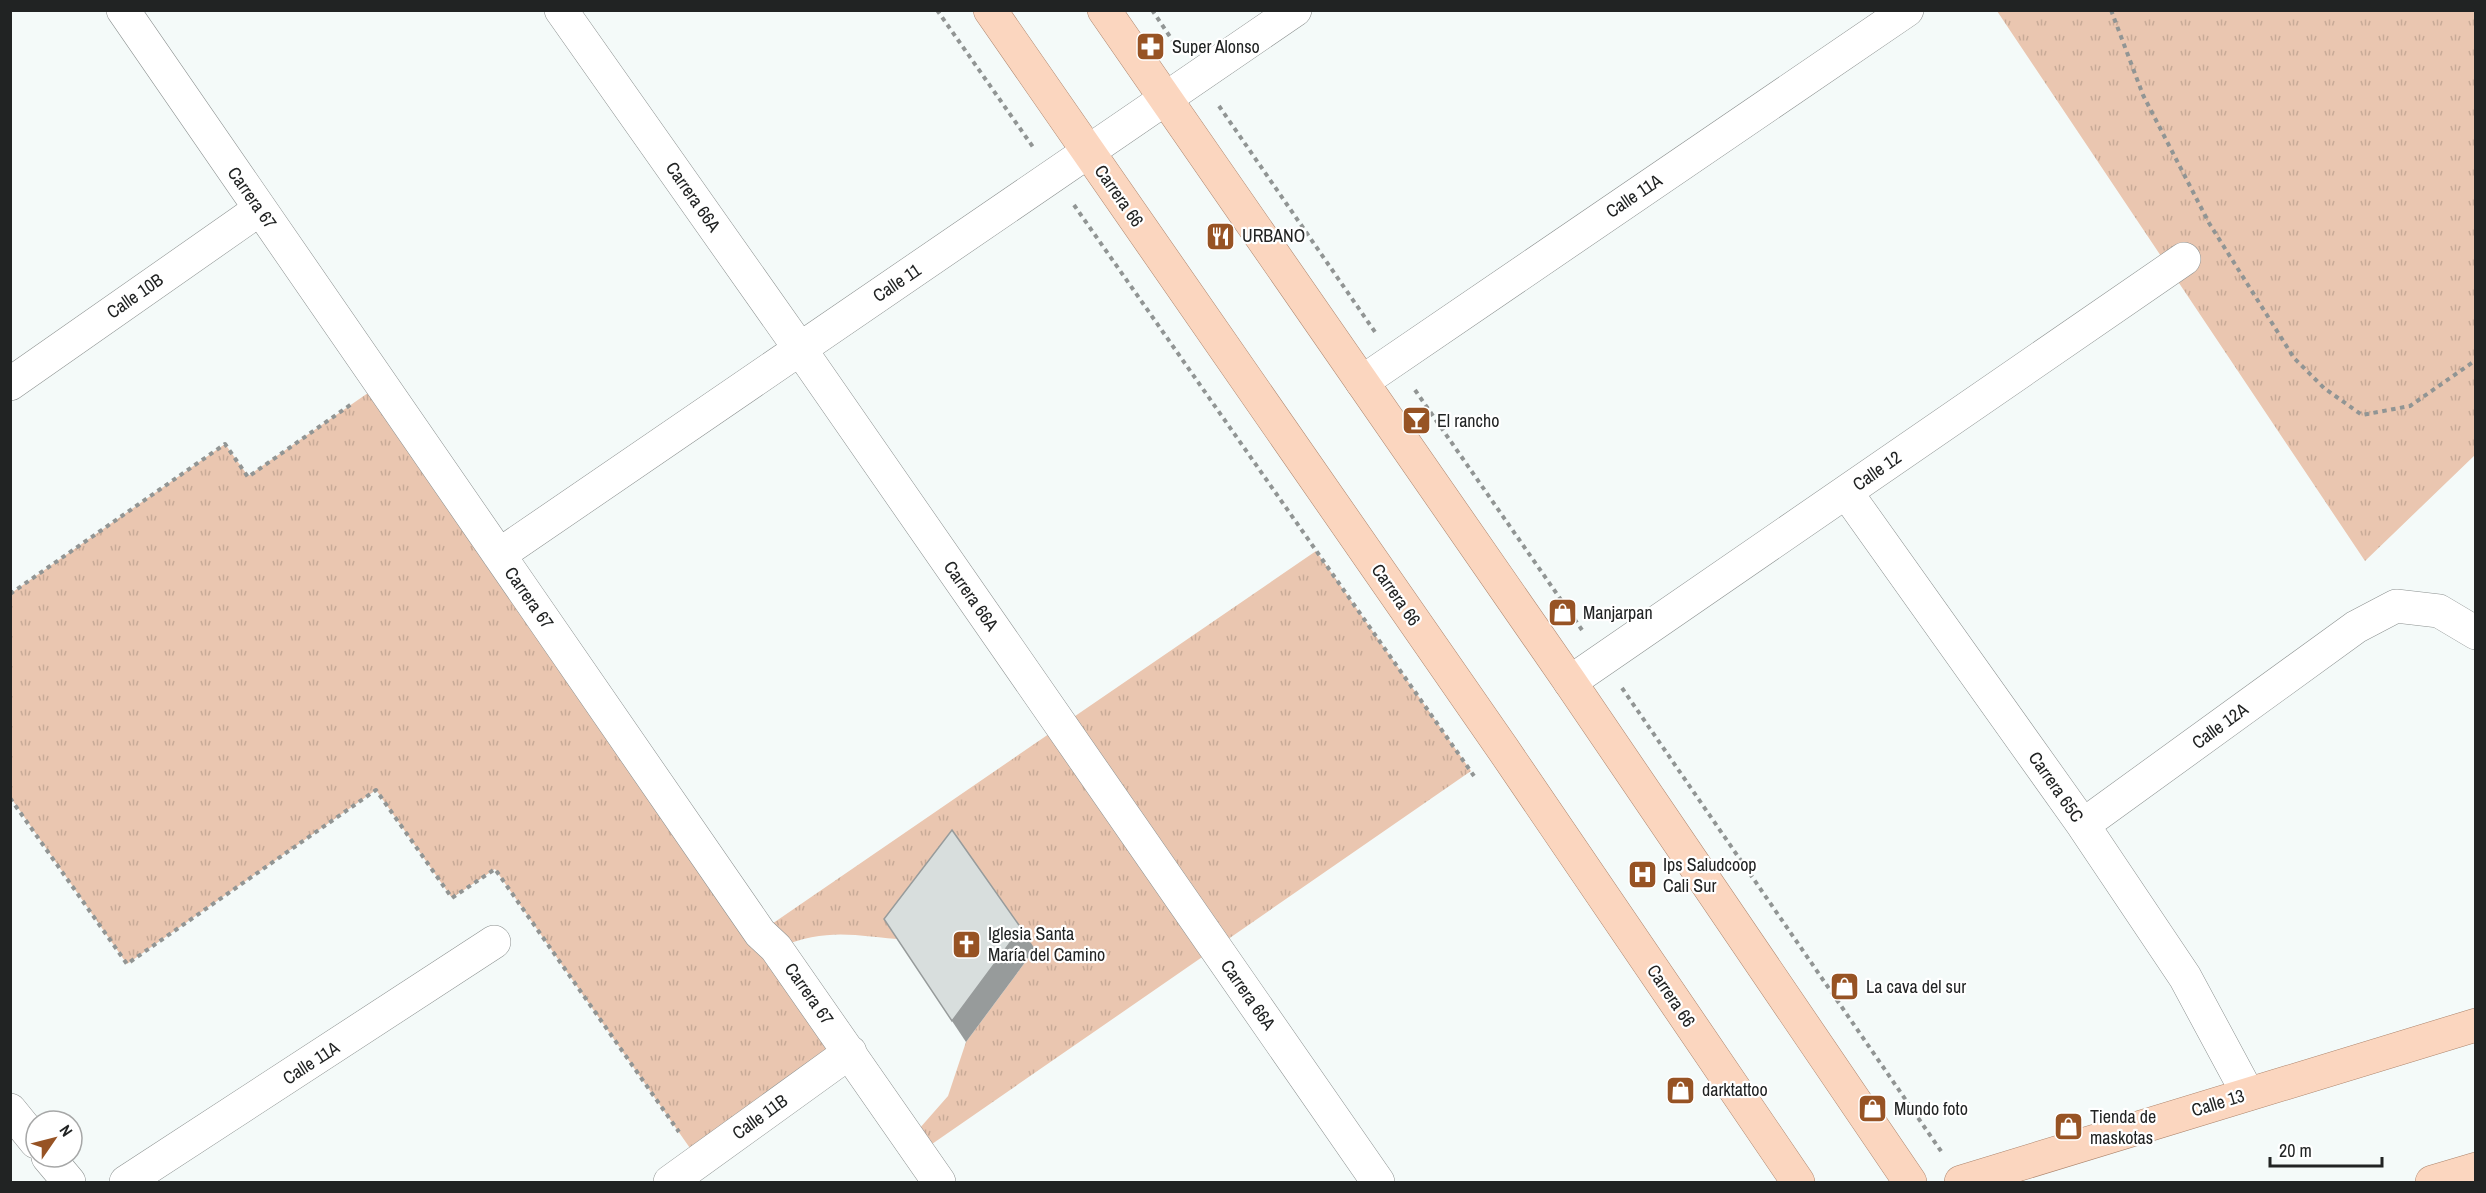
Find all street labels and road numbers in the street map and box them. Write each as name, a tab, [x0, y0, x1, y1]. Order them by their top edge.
street label: Carrera 66A	[660, 157, 727, 237]
street label: Carrera 66	[1089, 160, 1150, 232]
street label: Carrera 67	[222, 162, 283, 234]
street label: Calle 11A	[1601, 168, 1667, 224]
street label: Calle 11	[868, 257, 926, 308]
street label: Calle 10B	[101, 267, 168, 324]
street label: Calle 12	[1847, 445, 1906, 496]
street label: Carrera 66A	[938, 556, 1005, 636]
street label: Carrera 66	[1366, 559, 1427, 631]
street label: Carrera 67	[499, 562, 560, 634]
street label: Calle 12A	[2186, 697, 2253, 755]
street label: Carrera 65C	[2023, 746, 2090, 827]
street label: Carrera 66A	[1215, 955, 1282, 1035]
street label: Carrera 67	[779, 958, 840, 1030]
street label: Carrera 66	[1641, 959, 1702, 1032]
street label: Calle 11A	[278, 1035, 344, 1090]
street label: Calle 13	[2188, 1083, 2247, 1122]
street label: Calle 11B	[727, 1088, 793, 1145]

